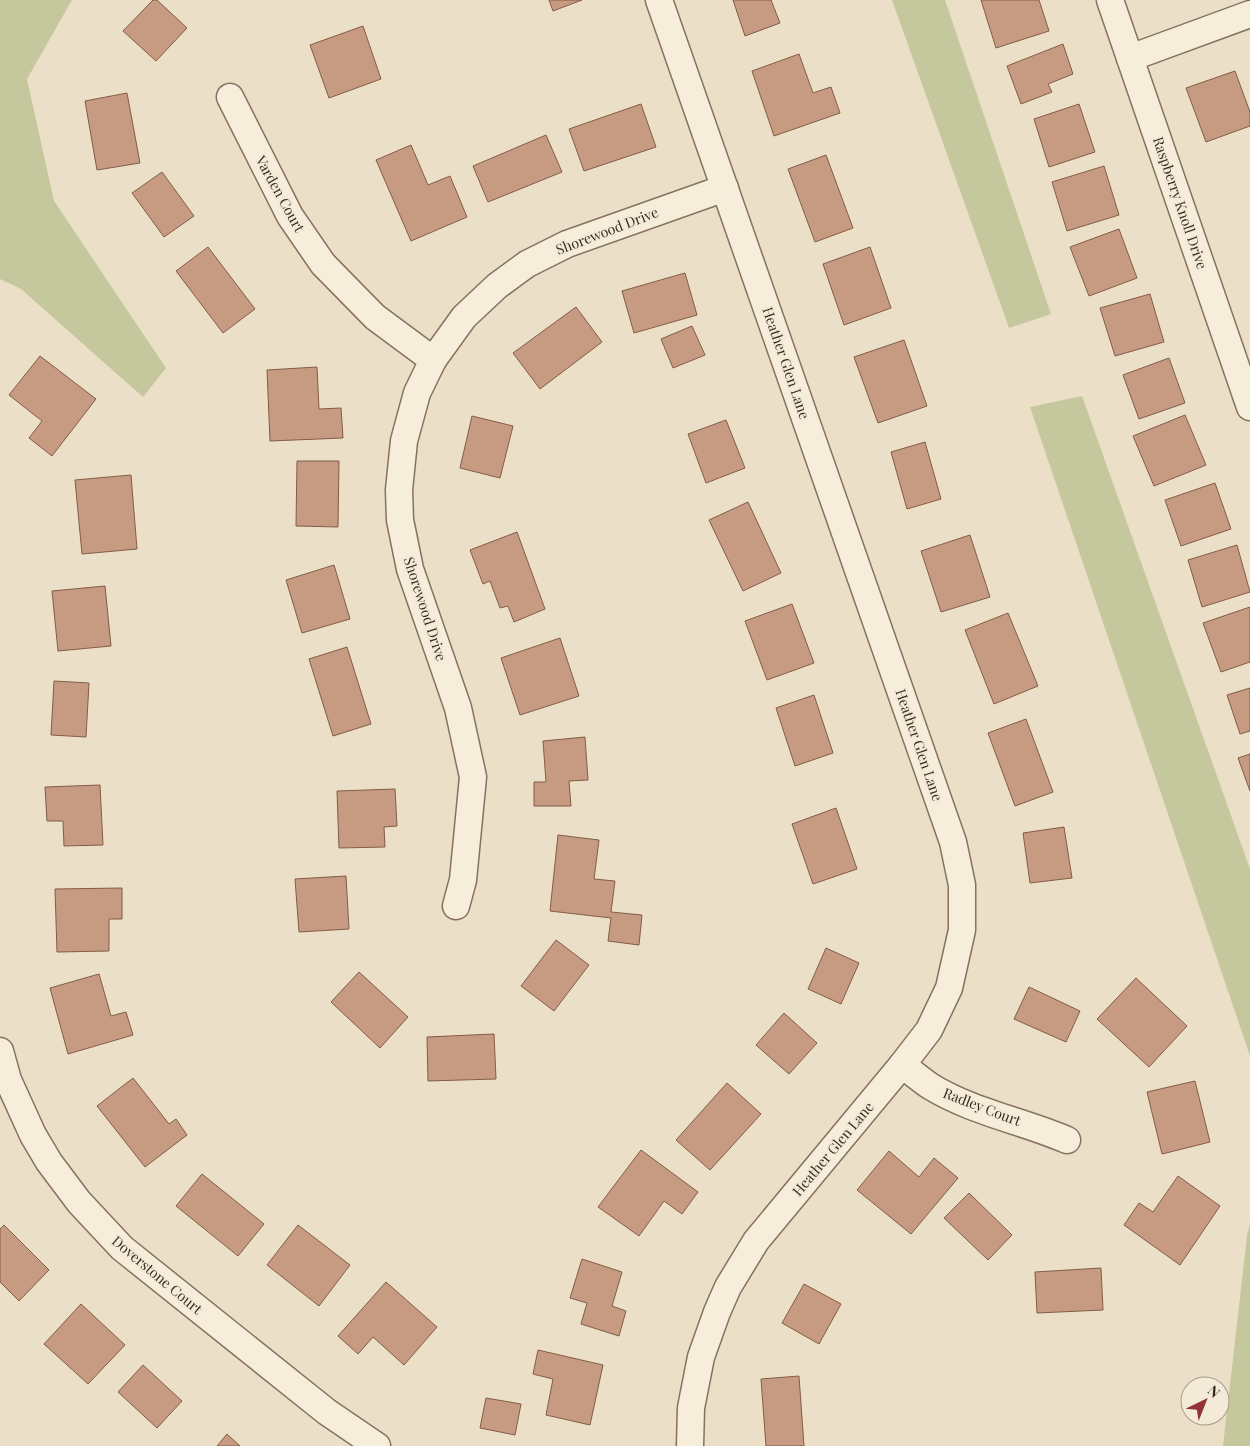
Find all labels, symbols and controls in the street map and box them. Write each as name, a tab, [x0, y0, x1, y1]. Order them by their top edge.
street label: Raspberry Knoll Drive	[1149, 134, 1212, 272]
street label: Varden Court	[251, 151, 310, 236]
street label: Shorewood Drive	[553, 202, 661, 259]
street label: Heather Glen Lane	[758, 304, 815, 421]
street label: Shorewood Drive	[400, 554, 451, 663]
street label: Heather Glen Lane	[891, 686, 948, 803]
street label: Radley Court	[941, 1083, 1025, 1130]
street label: Heather Glen Lane	[788, 1098, 878, 1200]
street label: Doverstone Court	[108, 1231, 207, 1319]
north arrow	[1180, 1376, 1230, 1426]
text: N	[1204, 1381, 1224, 1402]

